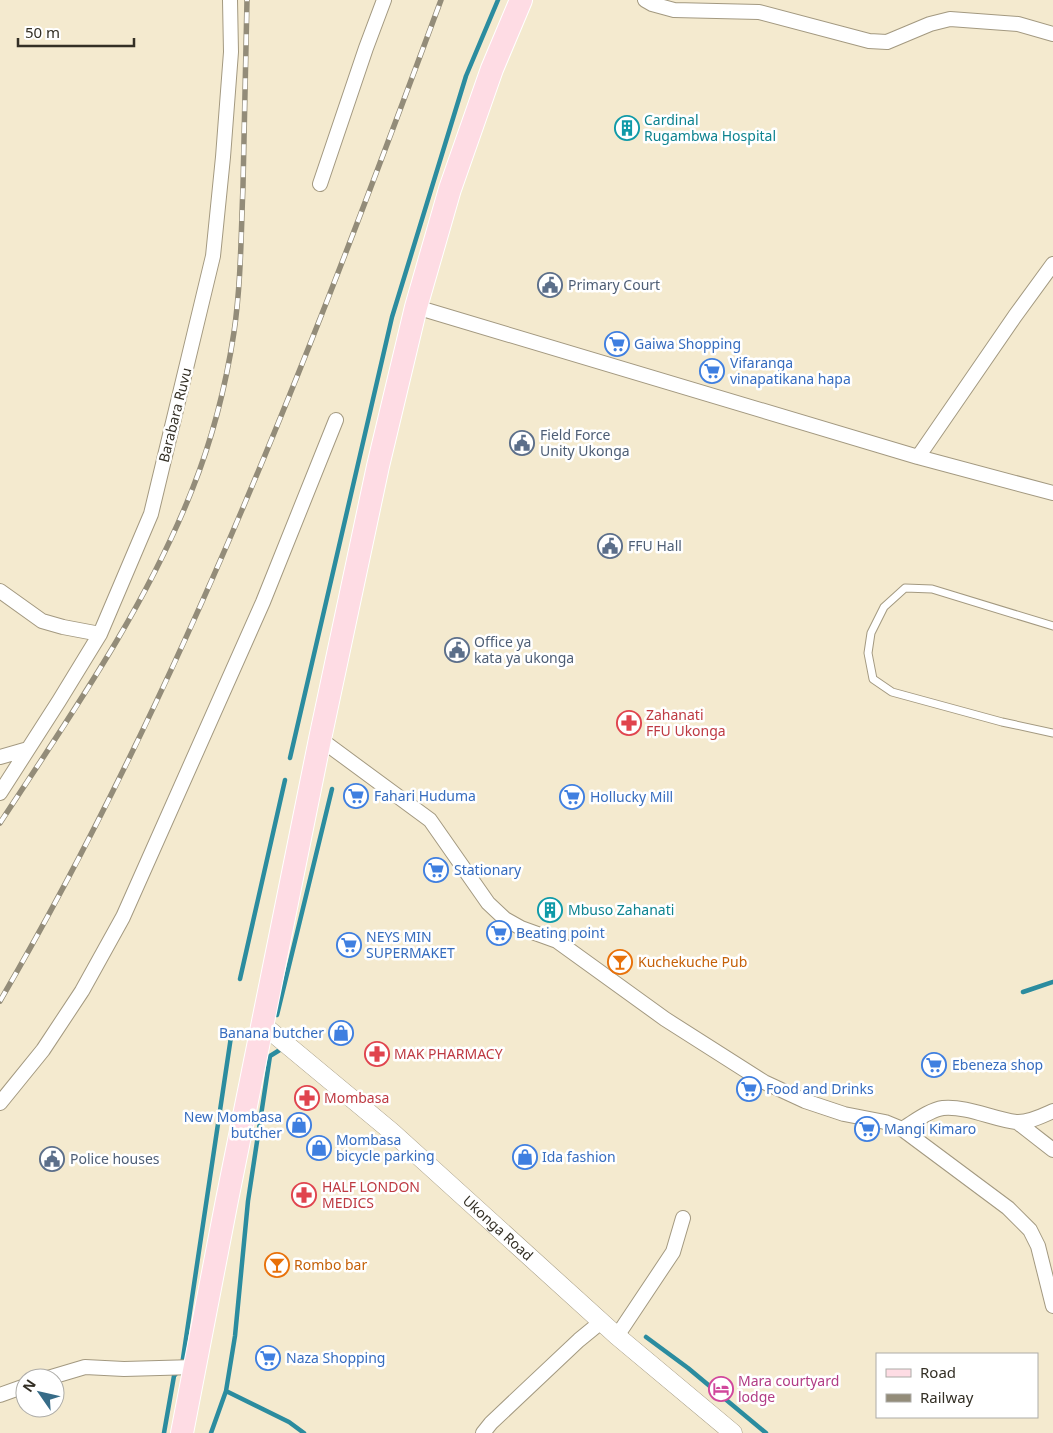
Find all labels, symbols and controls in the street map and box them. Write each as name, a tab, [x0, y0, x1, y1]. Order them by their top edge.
scale bar	[18, 15, 134, 47]
text: 50 m	[25, 22, 60, 42]
place label: Cardinal Rugambwa Hospital	[644, 110, 776, 145]
building icon: Cardinal Rugambwa Hospital	[614, 115, 640, 141]
public building icon: Primary Court	[537, 272, 563, 298]
place label: Primary Court	[568, 275, 660, 294]
supermarket icon: Gaiwa Shopping	[604, 331, 630, 357]
place label: Gaiwa Shopping	[634, 334, 741, 353]
place label: Vifaranga vinapatikana hapa	[730, 353, 851, 388]
supermarket icon: Vifaranga vinapatikana hapa	[699, 358, 725, 384]
street label: Barabara Ruvu	[154, 366, 195, 464]
place label: Field Force Unity Ukonga	[540, 425, 630, 460]
public building icon: Field Force Unity Ukonga	[509, 430, 535, 456]
public building icon: FFU Hall	[597, 533, 623, 559]
place label: FFU Hall	[628, 536, 682, 555]
place label: Office ya kata ya ukonga	[474, 632, 574, 667]
public building icon: Office ya kata ya ukonga	[444, 637, 470, 663]
place label: Zahanati FFU Ukonga	[646, 705, 726, 740]
pharmacy icon: Zahanati FFU Ukonga	[616, 710, 642, 736]
supermarket icon: Fahari Huduma	[343, 783, 369, 809]
supermarket icon: Hollucky Mill	[559, 784, 585, 810]
place label: Fahari Huduma	[374, 786, 476, 805]
place label: Hollucky Mill	[590, 787, 673, 806]
supermarket icon: Stationary	[423, 857, 449, 883]
place label: Stationary	[454, 860, 522, 879]
building icon: Mbuso Zahanati	[537, 897, 563, 923]
place label: Mbuso Zahanati	[568, 900, 674, 919]
supermarket icon: Beating point	[486, 920, 512, 946]
place label: Beating point	[516, 923, 605, 942]
place label: NEYS MIN SUPERMAKET	[366, 927, 455, 962]
supermarket icon: NEYS MIN SUPERMAKET	[336, 932, 362, 958]
bar icon: Kuchekuche Pub	[607, 949, 633, 975]
place label: Kuchekuche Pub	[638, 952, 747, 971]
shop icon: Banana butcher	[328, 1020, 354, 1046]
place label: Banana butcher	[219, 1023, 324, 1042]
pharmacy icon: MAK PHARMACY	[364, 1041, 390, 1067]
place label: MAK PHARMACY	[394, 1044, 503, 1063]
supermarket icon: Ebeneza shop	[921, 1052, 947, 1078]
place label: Ebeneza shop	[952, 1055, 1043, 1074]
supermarket icon: Food and Drinks	[736, 1076, 762, 1102]
place label: Food and Drinks	[766, 1079, 874, 1098]
pharmacy icon: Mombasa	[294, 1085, 320, 1111]
place label: Mombasa	[324, 1088, 389, 1107]
place label: New Mombasa butcher	[184, 1107, 282, 1142]
shop icon: New Mombasa butcher	[286, 1112, 312, 1138]
supermarket icon: Mangi Kimaro	[854, 1116, 880, 1142]
place label: Mangi Kimaro	[884, 1119, 976, 1138]
place label: Mombasa bicycle parking	[336, 1130, 435, 1165]
shop icon: Mombasa bicycle parking	[306, 1135, 332, 1161]
shop icon: Ida fashion	[512, 1144, 538, 1170]
public building icon: Police houses	[39, 1146, 65, 1172]
place label: Ida fashion	[542, 1147, 616, 1166]
place label: Police houses	[70, 1149, 160, 1168]
place label: HALF LONDON MEDICS	[322, 1177, 420, 1212]
pharmacy icon: HALF LONDON MEDICS	[291, 1182, 317, 1208]
street label: Ukonga Road	[459, 1191, 537, 1264]
bar icon: Rombo bar	[264, 1252, 290, 1278]
place label: Rombo bar	[294, 1255, 367, 1274]
supermarket icon: Naza Shopping	[255, 1345, 281, 1371]
place label: Naza Shopping	[286, 1348, 385, 1367]
legend	[876, 1353, 1038, 1418]
text: Road	[920, 1362, 956, 1382]
north arrow	[15, 1368, 65, 1418]
place label: Mara courtyard lodge	[738, 1371, 839, 1406]
text: N	[18, 1375, 40, 1395]
hotel icon: Mara courtyard lodge	[708, 1376, 734, 1402]
text: Railway	[920, 1387, 974, 1407]

